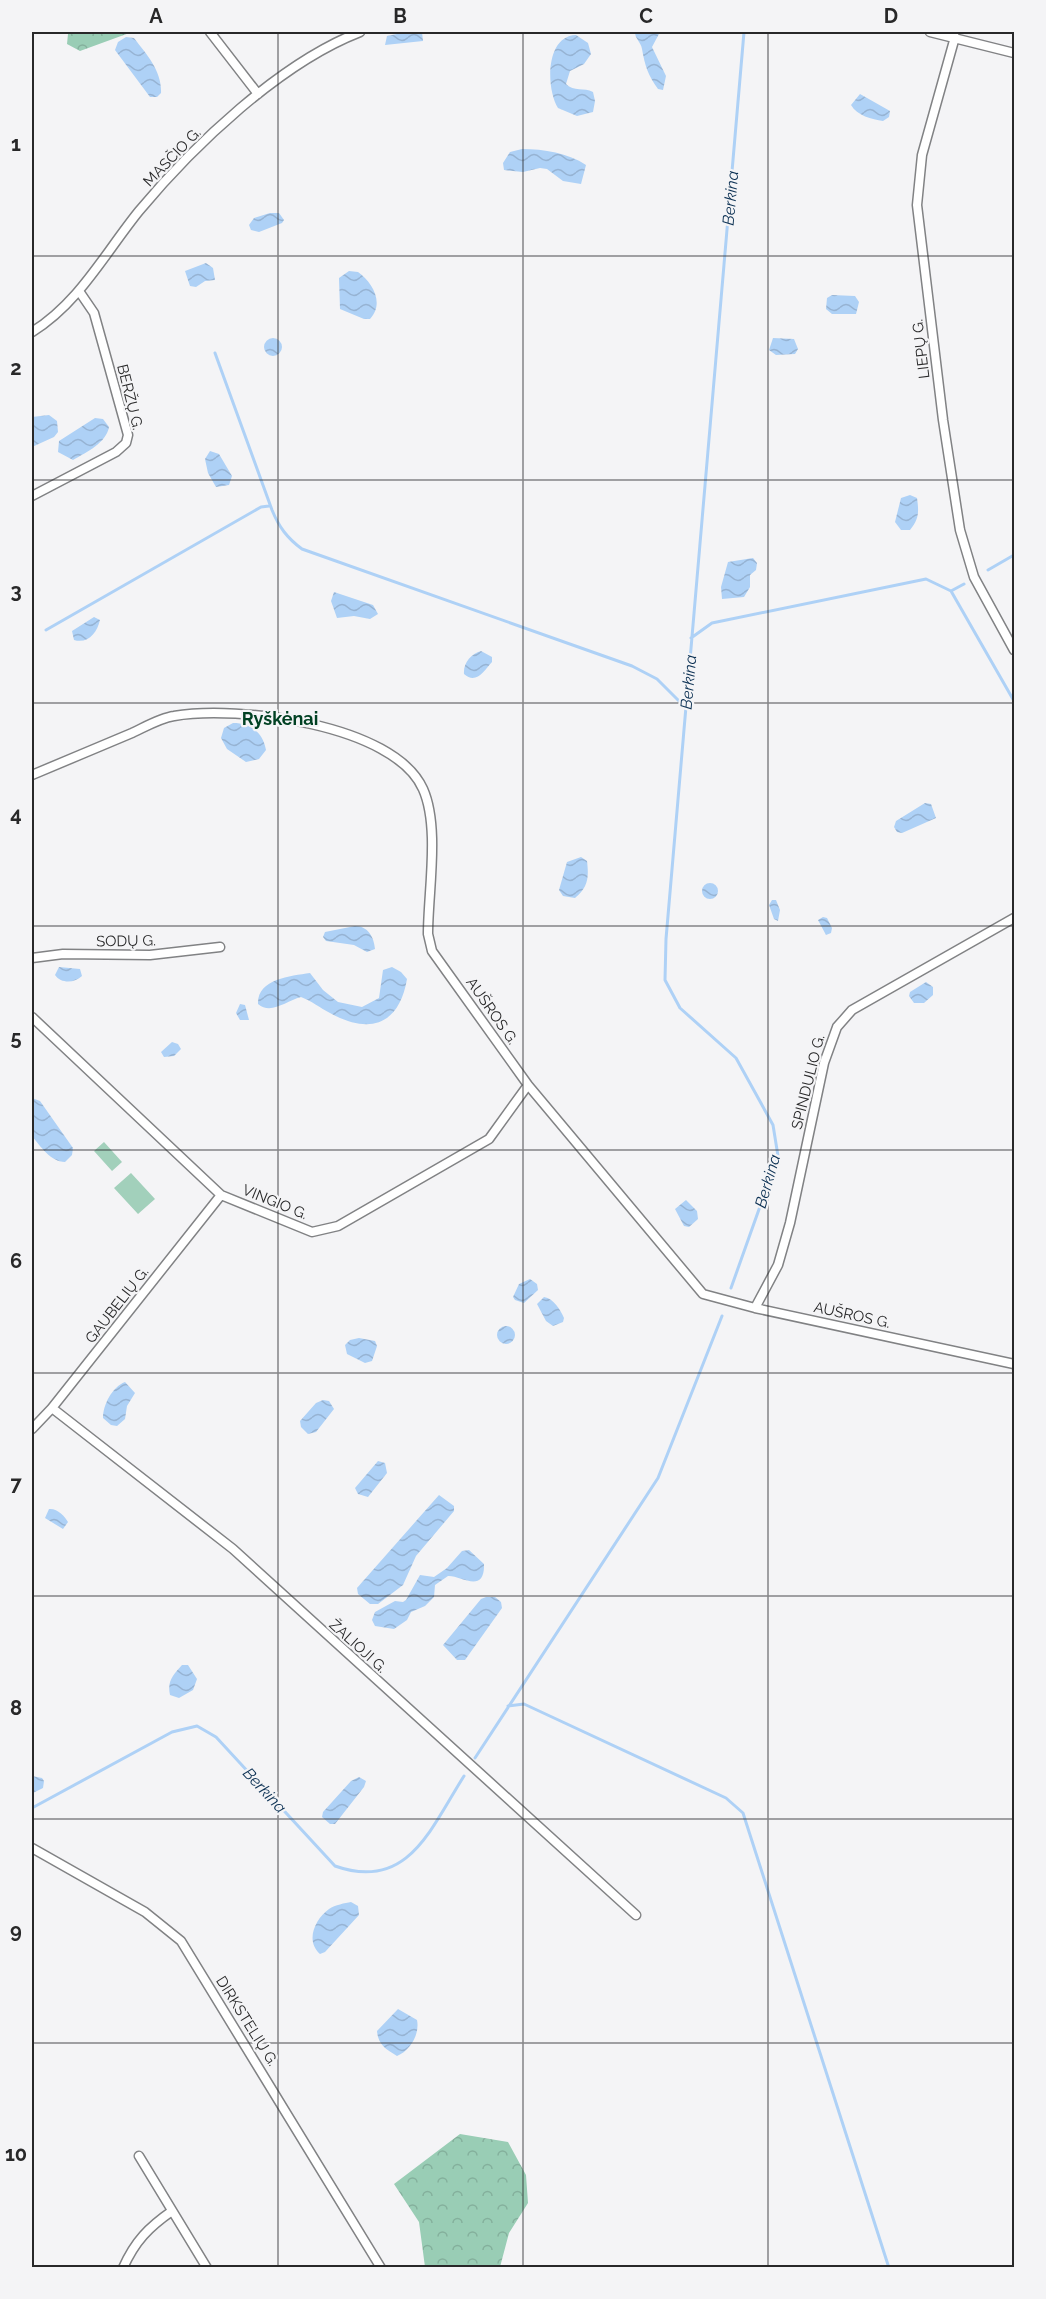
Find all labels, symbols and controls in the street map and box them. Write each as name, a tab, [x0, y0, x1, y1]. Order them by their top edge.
text: A	[149, 4, 163, 28]
text: B	[393, 4, 407, 28]
text: C	[639, 4, 653, 28]
text: D	[884, 4, 898, 28]
street label: MASČIO G.	[139, 123, 204, 190]
text: 1	[11, 132, 21, 156]
water label: Berkina	[719, 169, 742, 226]
street label: LIEPŲ G.	[908, 318, 934, 380]
text: 2	[10, 356, 22, 380]
street label: BERŽŲ G.	[113, 362, 147, 432]
text: 3	[10, 579, 22, 603]
water label: Berkina	[677, 653, 700, 710]
district label: Ryškėnai	[242, 708, 318, 729]
text: 4	[10, 802, 22, 826]
street label: SODŲ G.	[96, 931, 156, 951]
street label: AUŠROS G.	[462, 973, 522, 1048]
text: 5	[10, 1026, 22, 1050]
street label: SPINDULIO G.	[788, 1033, 828, 1131]
water label: Berkina	[751, 1152, 784, 1210]
street label: VINGIO G.	[240, 1181, 310, 1223]
text: 6	[10, 1249, 22, 1273]
street label: GAUBELIŲ G.	[82, 1263, 152, 1347]
street label: AUŠROS G.	[812, 1297, 892, 1332]
text: 7	[10, 1472, 22, 1496]
street label: ŽALIOJI G.	[326, 1615, 390, 1677]
text: 8	[10, 1696, 22, 1720]
water label: Berkina	[239, 1764, 291, 1817]
text: 9	[10, 1919, 22, 1943]
street label: DIRKSTELIŲ G.	[212, 1973, 282, 2069]
text: 10	[5, 2142, 27, 2166]

